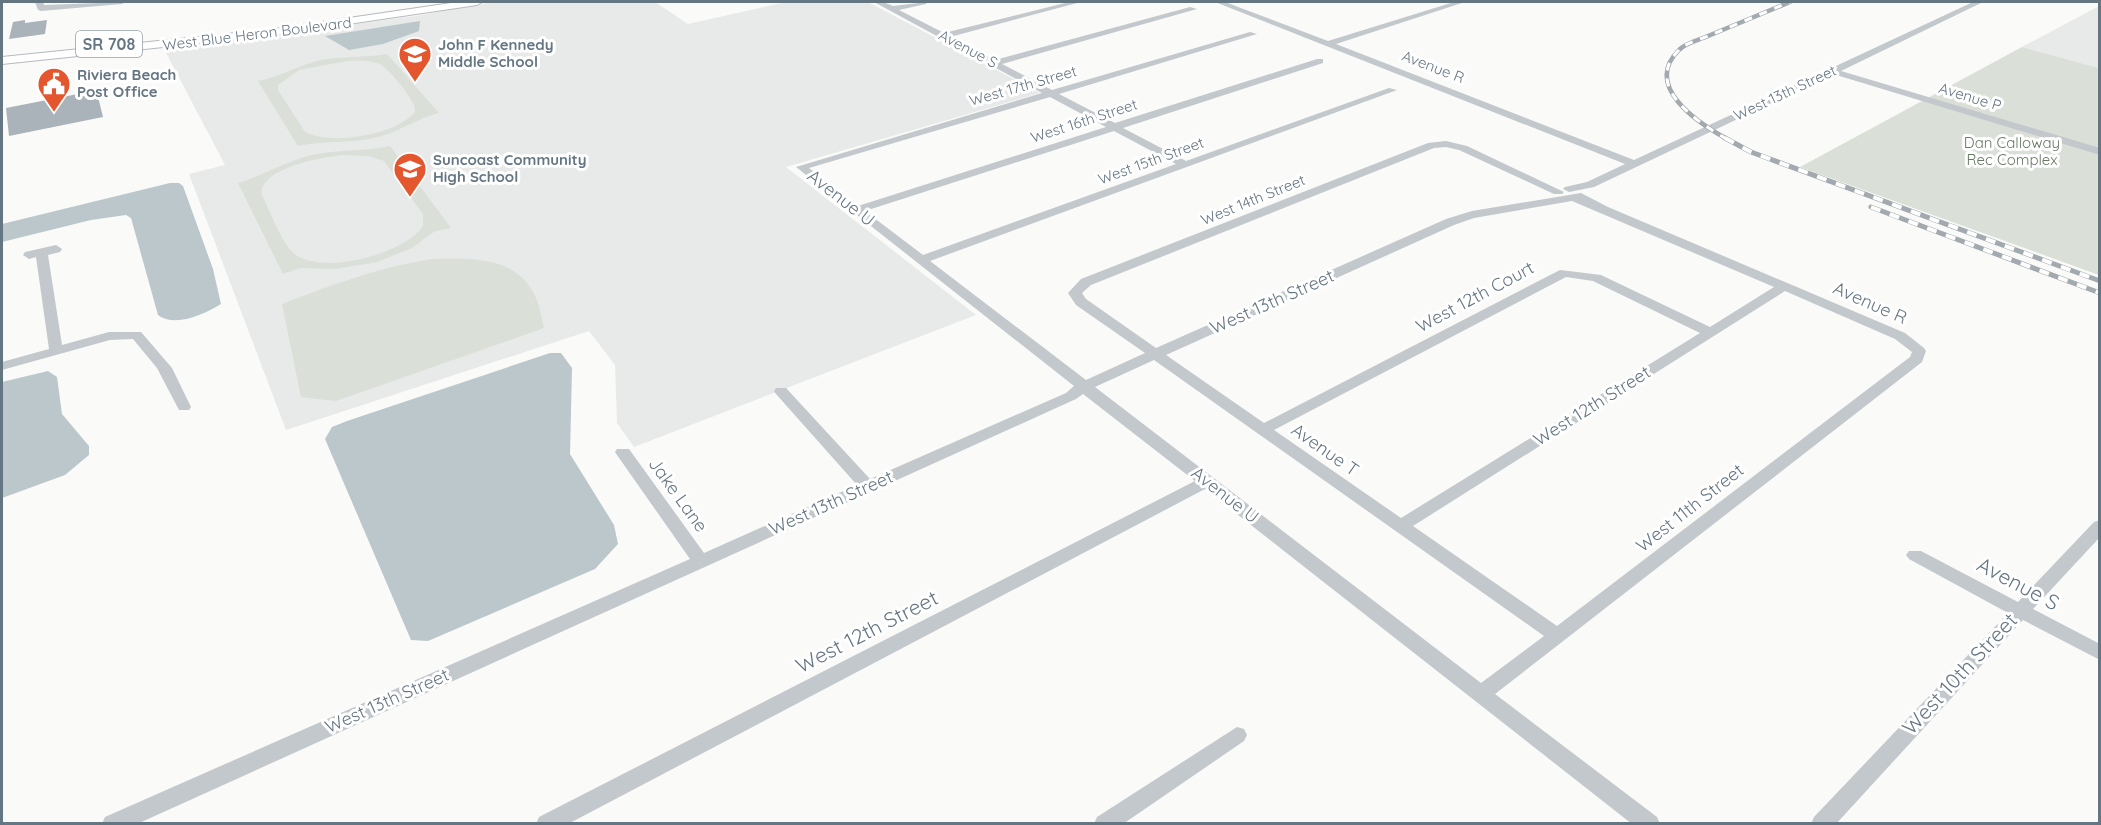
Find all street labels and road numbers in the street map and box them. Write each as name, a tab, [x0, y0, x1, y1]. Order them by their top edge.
street label: West Blue Heron Boulevard	[161, 12, 353, 55]
street label: Avenue S	[936, 25, 1001, 72]
road number: SR 708	[76, 31, 142, 57]
street label: Avenue R	[1399, 46, 1467, 87]
street label: West 13th Street	[1730, 60, 1839, 125]
street label: West 17th Street	[967, 61, 1079, 110]
street label: Avenue P	[1937, 78, 2004, 115]
street label: West 16th Street	[1028, 94, 1140, 147]
street label: West 15th Street	[1095, 133, 1206, 189]
street label: Avenue U	[803, 164, 880, 231]
street label: West 14th Street	[1198, 170, 1308, 229]
street label: West 12th Court	[1412, 256, 1538, 337]
street label: West 13th Street	[1206, 264, 1337, 339]
street label: Avenue R	[1830, 276, 1911, 329]
street label: West 12th Street	[1529, 360, 1655, 451]
street label: Avenue T	[1287, 418, 1364, 481]
street label: Jake Lane	[644, 453, 713, 536]
street label: West 11th Street	[1631, 458, 1748, 557]
street label: Avenue U	[1187, 461, 1264, 528]
street label: West 13th Street	[765, 465, 896, 540]
street label: Avenue S	[1973, 551, 2064, 616]
street label: West 12th Street	[791, 584, 942, 678]
street label: West 10th Street	[1896, 607, 2022, 740]
street label: West 13th Street	[321, 663, 452, 738]

